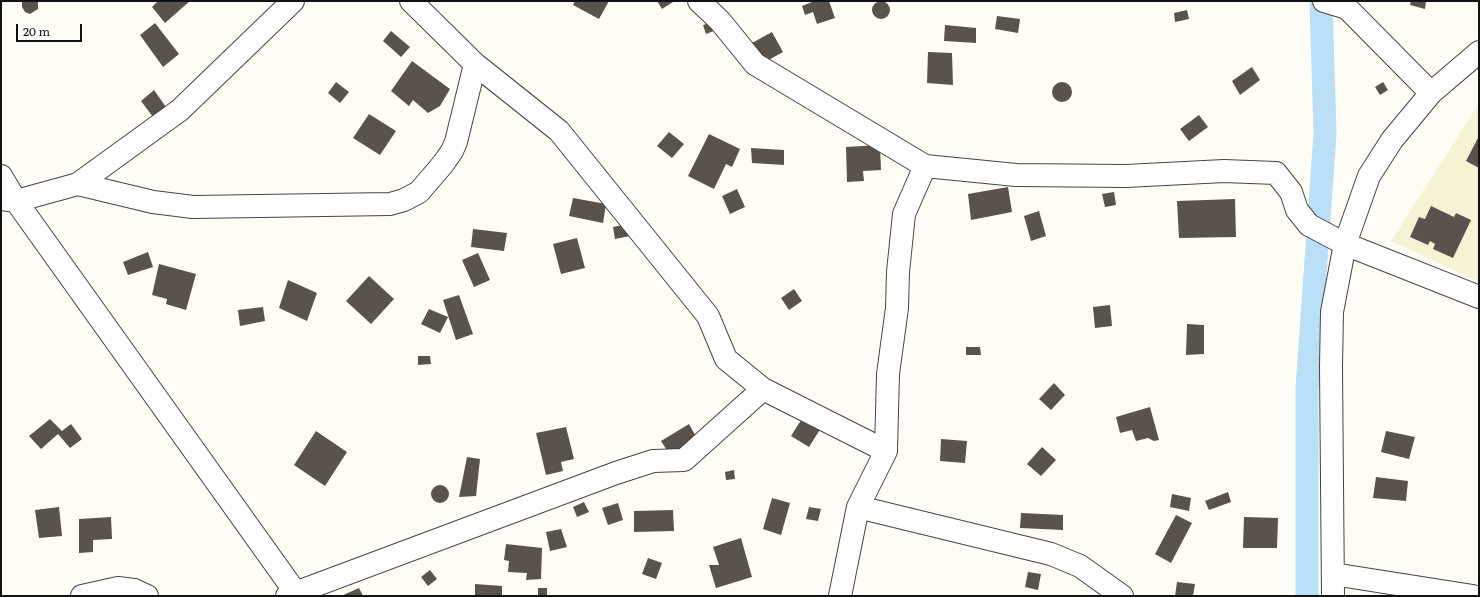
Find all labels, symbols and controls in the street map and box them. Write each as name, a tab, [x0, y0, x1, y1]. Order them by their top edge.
scale bar	[18, 16, 84, 42]
text: 20 m	[23, 22, 50, 40]

